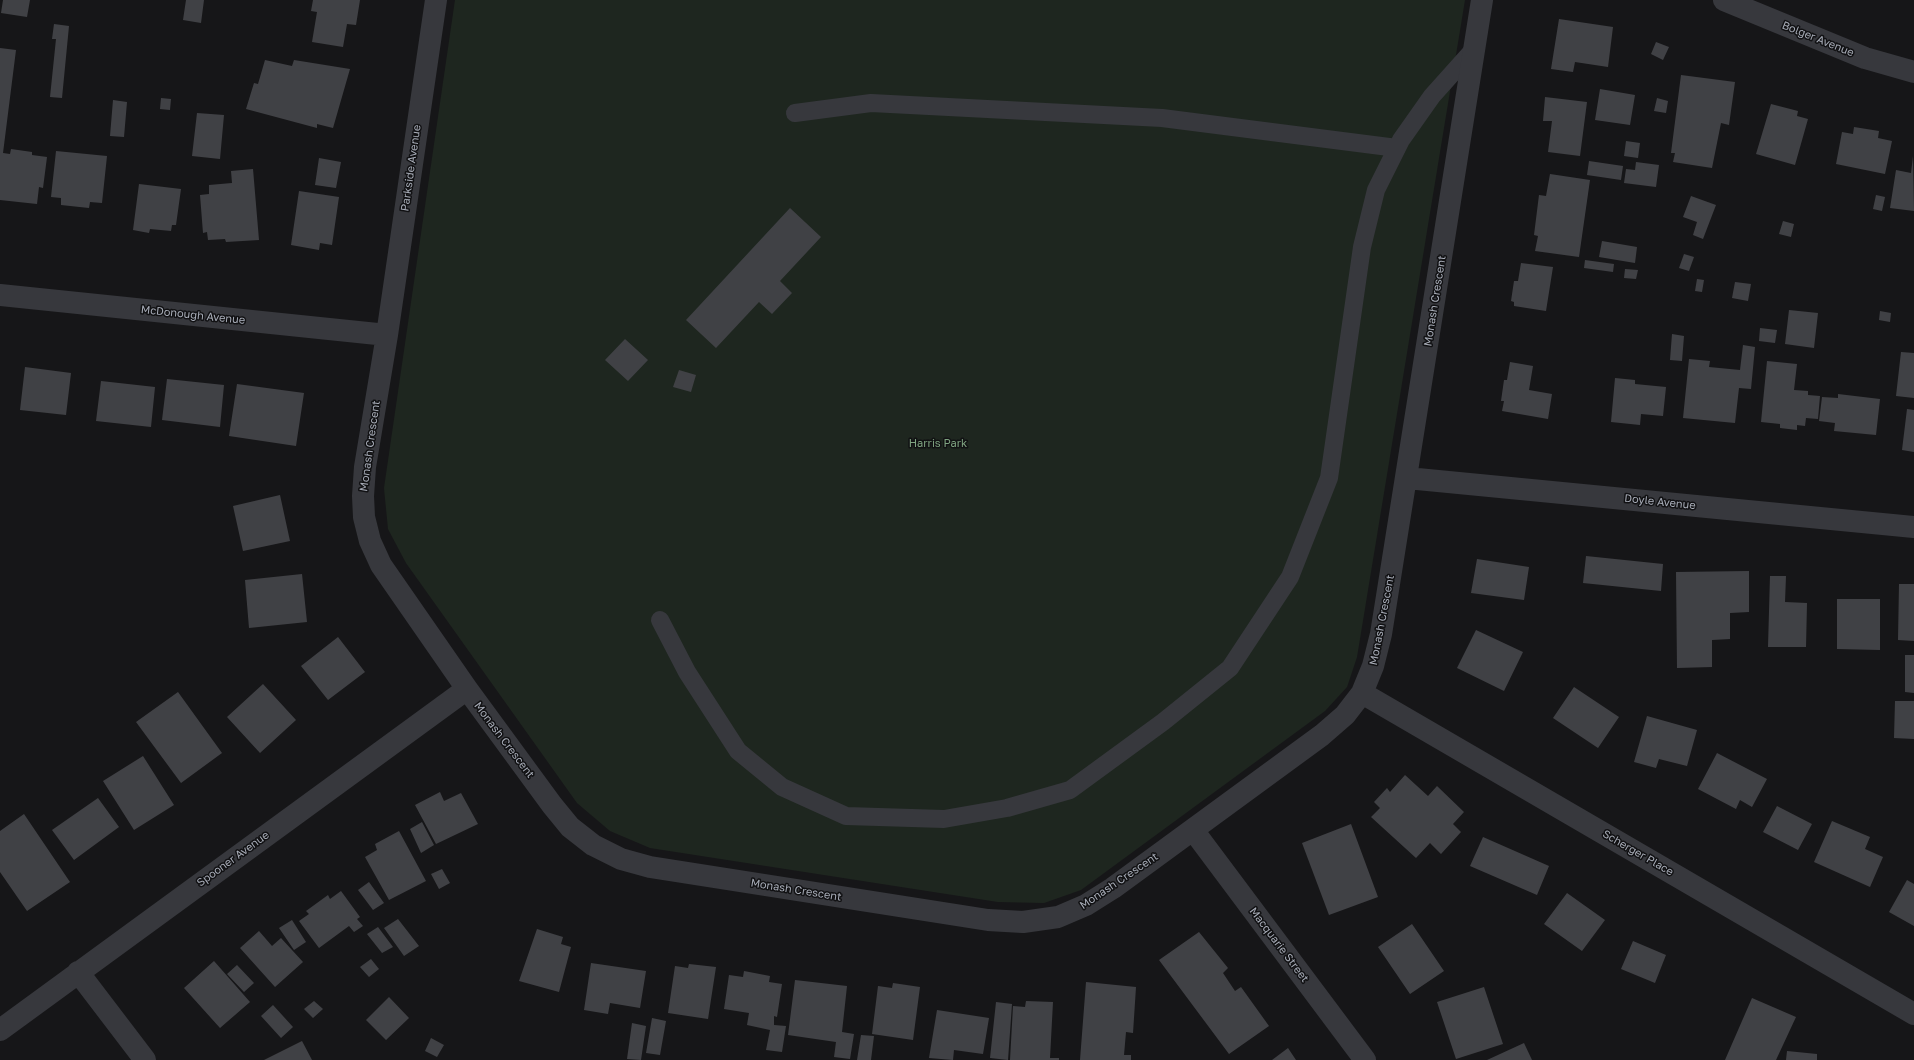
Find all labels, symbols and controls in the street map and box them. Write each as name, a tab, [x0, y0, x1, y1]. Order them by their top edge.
street label: Bolger Avenue	[1780, 19, 1856, 59]
street label: Parkside Avenue	[398, 124, 424, 212]
street label: Monash Crescent	[1421, 255, 1449, 347]
street label: McDonough Avenue	[140, 303, 246, 327]
street label: Monash Crescent	[357, 400, 383, 492]
park label: Harris Park	[909, 437, 967, 451]
street label: Doyle Avenue	[1624, 492, 1696, 512]
street label: Monash Crescent	[1367, 574, 1397, 666]
street label: Monash Crescent	[471, 699, 537, 781]
street label: Scherger Place	[1600, 827, 1676, 879]
street label: Spooner Avenue	[194, 828, 272, 890]
street label: Monash Crescent	[1077, 850, 1161, 912]
street label: Monash Crescent	[750, 876, 842, 904]
street label: Macquarie Street	[1247, 905, 1311, 985]

